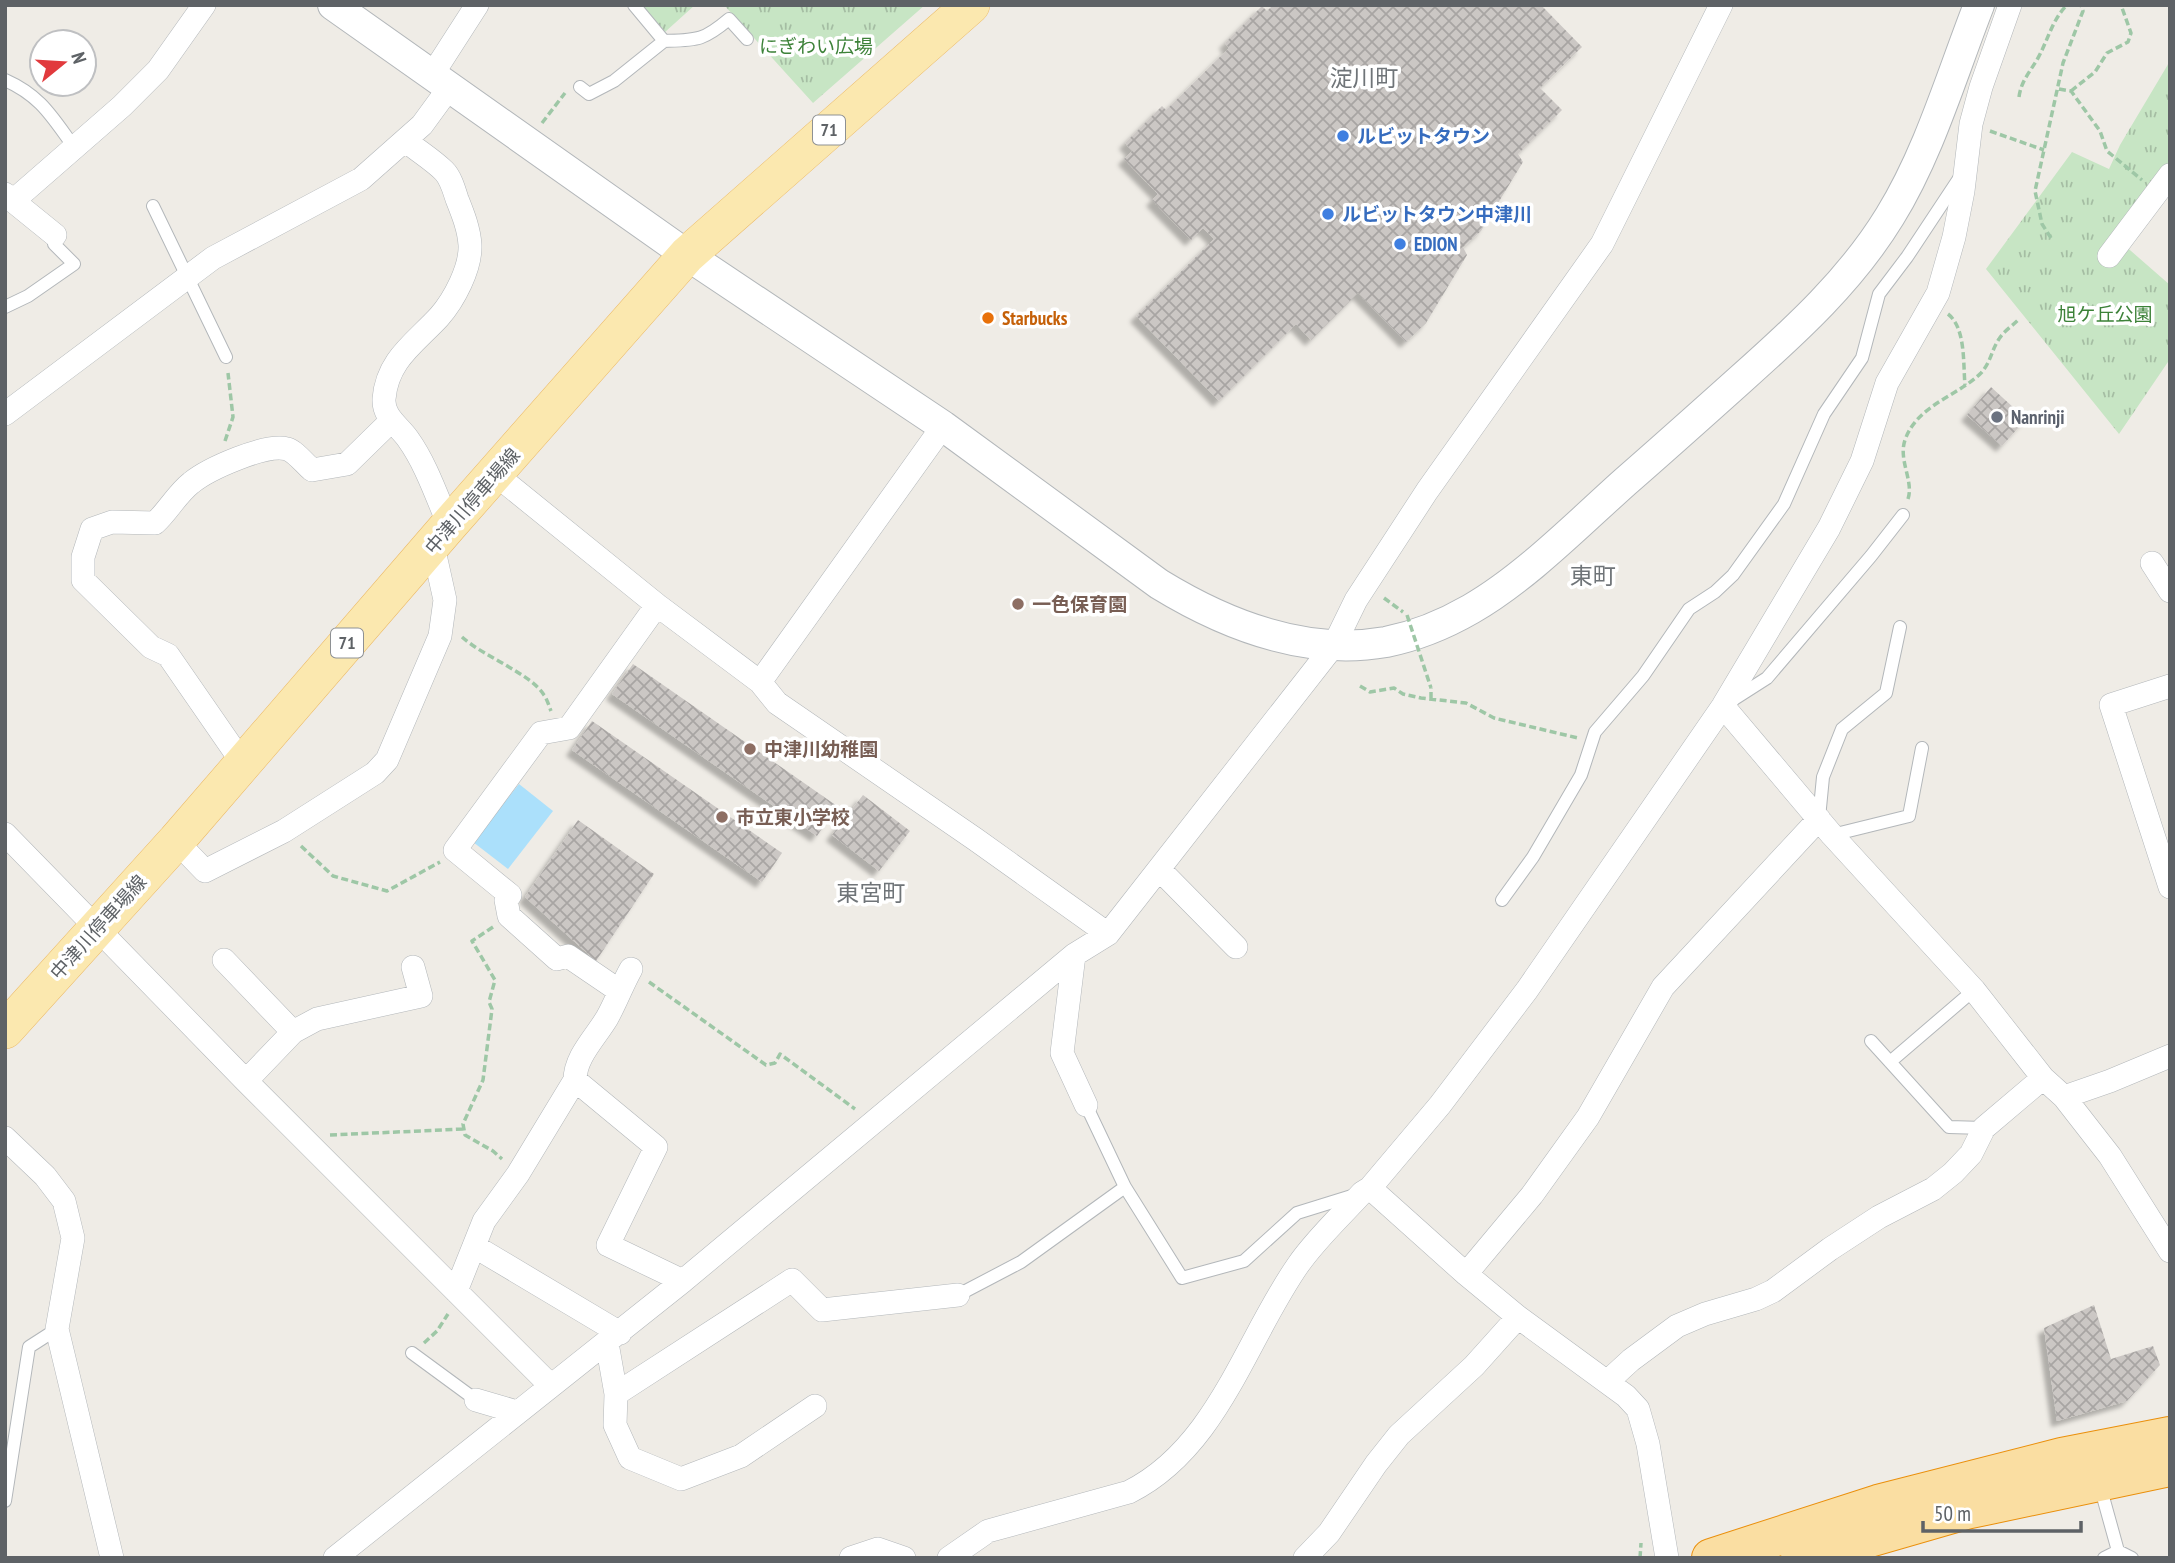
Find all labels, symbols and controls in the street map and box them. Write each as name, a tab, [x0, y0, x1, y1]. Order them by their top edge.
north arrow	[28, 28, 98, 98]
park label: にぎわい広場	[759, 34, 873, 58]
text: N	[66, 49, 92, 66]
district label: 淀川町	[1330, 63, 1399, 92]
road number: 71	[813, 116, 845, 145]
place label: ルビットタウン	[1357, 124, 1490, 148]
marker: ルビットタウン	[1335, 128, 1351, 144]
place label: ルビットタウン中津川	[1342, 202, 1532, 226]
marker: ルビットタウン中津川	[1320, 206, 1336, 222]
place label: EDION	[1414, 232, 1458, 256]
marker: EDION	[1392, 236, 1408, 252]
park label: 旭ケ丘公園	[2057, 302, 2153, 326]
place label: Starbucks	[1002, 306, 1068, 330]
marker: Starbucks	[980, 310, 996, 326]
place label: Nanrinji	[2011, 405, 2065, 429]
marker: Nanrinji	[1989, 409, 2005, 425]
street label: 中津川停車場線	[419, 443, 525, 559]
district label: 東町	[1570, 561, 1616, 590]
place label: 一色保育園	[1032, 592, 1127, 616]
marker: 一色保育園	[1010, 596, 1026, 612]
road number: 71	[331, 628, 363, 658]
place label: 中津川幼稚園	[764, 737, 878, 761]
marker: 中津川幼稚園	[742, 741, 758, 757]
place label: 市立東小学校	[736, 805, 850, 829]
marker: 市立東小学校	[714, 809, 730, 825]
street label: 中津川停車場線	[45, 870, 151, 984]
district label: 東宮町	[837, 878, 906, 907]
scale bar	[1923, 1490, 2080, 1534]
text: 50 m	[1934, 1500, 1971, 1527]

